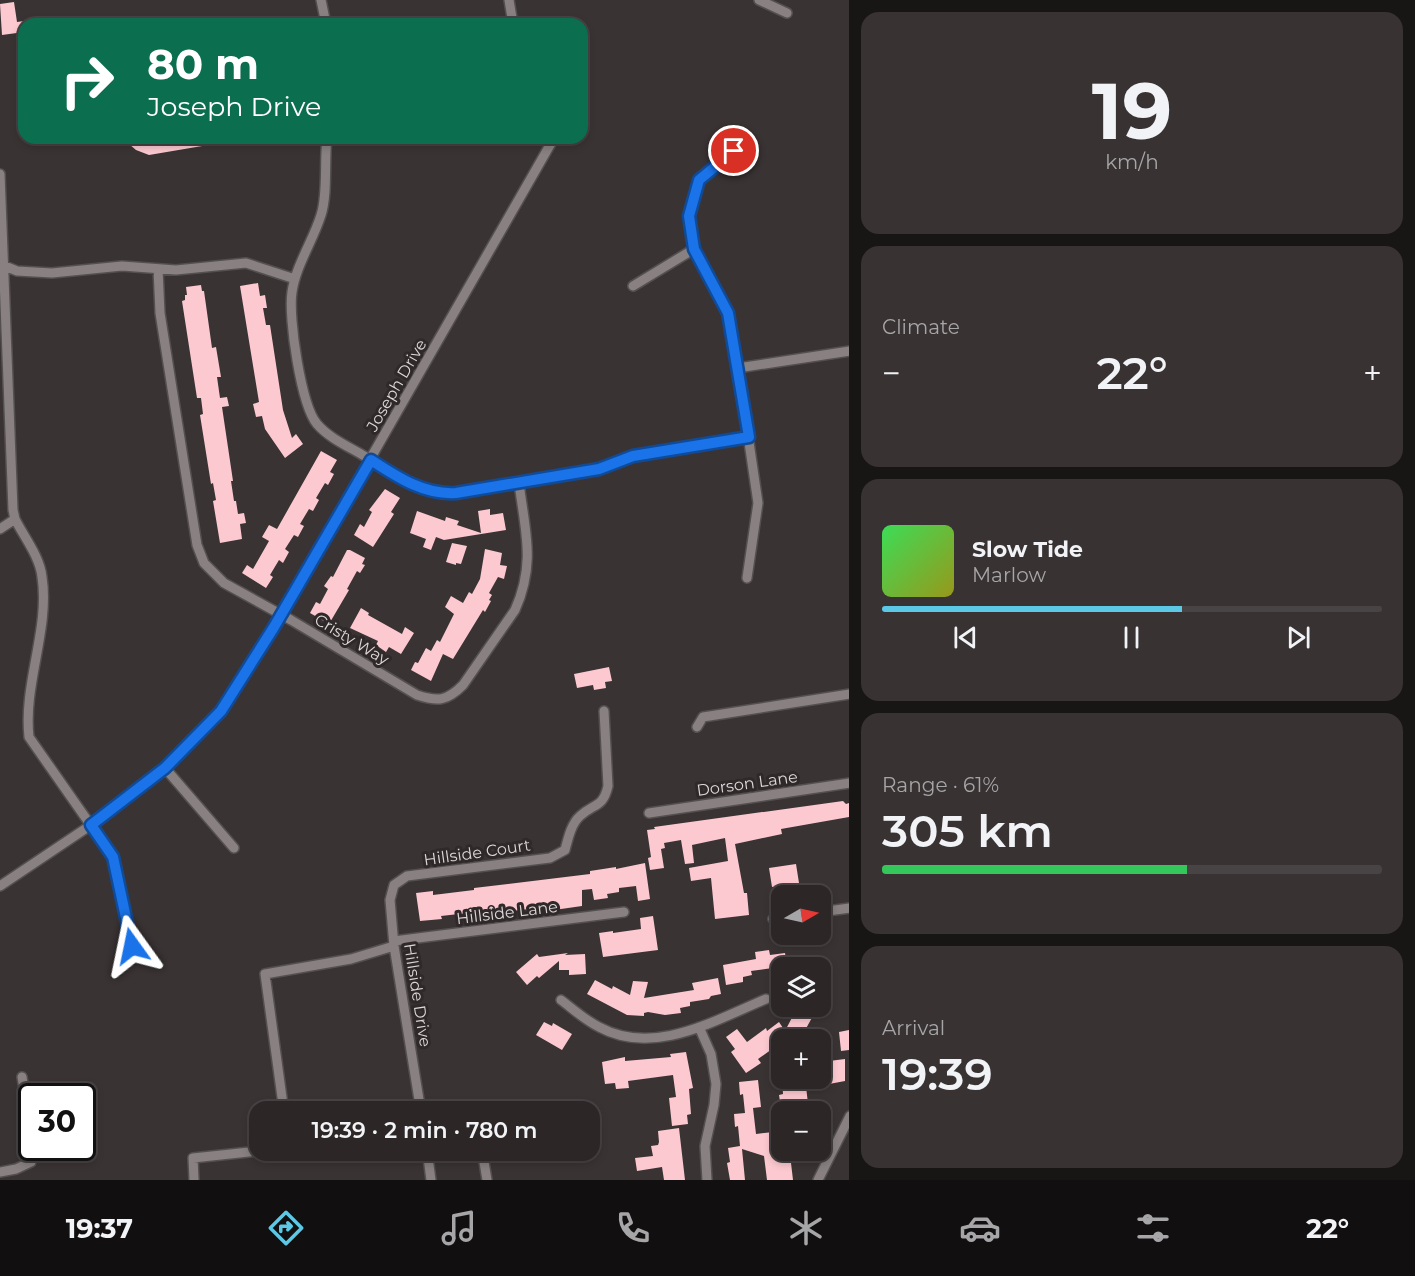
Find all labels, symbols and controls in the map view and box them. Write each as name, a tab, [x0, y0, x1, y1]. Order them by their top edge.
text: 80 m	[147, 38, 259, 90]
icon: right	[48, 42, 126, 120]
text: 19	[1092, 63, 1172, 159]
text: Joseph Drive	[147, 90, 321, 123]
pin	[708, 125, 759, 176]
icon: arrive	[717, 134, 750, 167]
text: km/h	[1105, 150, 1159, 174]
text: Climate	[882, 315, 960, 339]
street label: Joseph Drive	[362, 336, 430, 436]
text: 22°	[1096, 345, 1168, 400]
text: −	[882, 353, 901, 393]
text: +	[1363, 353, 1382, 393]
text: Slow Tide	[972, 536, 1083, 563]
text: Marlow	[972, 563, 1046, 587]
street label: Cristy Way	[311, 610, 393, 669]
icon: previous	[949, 621, 982, 654]
icon: pause	[1115, 621, 1148, 654]
icon: next	[1282, 621, 1315, 654]
street label: Dorson Lane	[695, 767, 799, 800]
text: Range · 61%	[882, 773, 999, 797]
text: 305 km	[882, 803, 1053, 858]
street label: Hillside Court	[422, 836, 532, 869]
north arrow	[771, 885, 831, 945]
map controls	[771, 885, 831, 1161]
street label: Hillside Lane	[455, 897, 559, 928]
position arrow	[100, 914, 164, 978]
street label: Hillside Drive	[400, 942, 435, 1048]
button: layers	[771, 957, 831, 1017]
text: Arrival	[882, 1016, 945, 1040]
button: +	[771, 1029, 831, 1089]
text: 19:39	[882, 1046, 993, 1101]
speed limit sign: 30	[18, 1083, 96, 1161]
button: −	[771, 1101, 831, 1161]
text: 19:39 · 2 min · 780 m	[312, 1117, 537, 1144]
icon: directions	[265, 1207, 307, 1249]
icon: music	[438, 1207, 480, 1249]
icon: phone	[612, 1207, 654, 1249]
icon: climate	[785, 1207, 827, 1249]
icon: car	[959, 1207, 1001, 1249]
icon: filters	[1132, 1207, 1174, 1249]
text: 19:37	[66, 1212, 133, 1245]
text: 22°	[1306, 1212, 1349, 1245]

